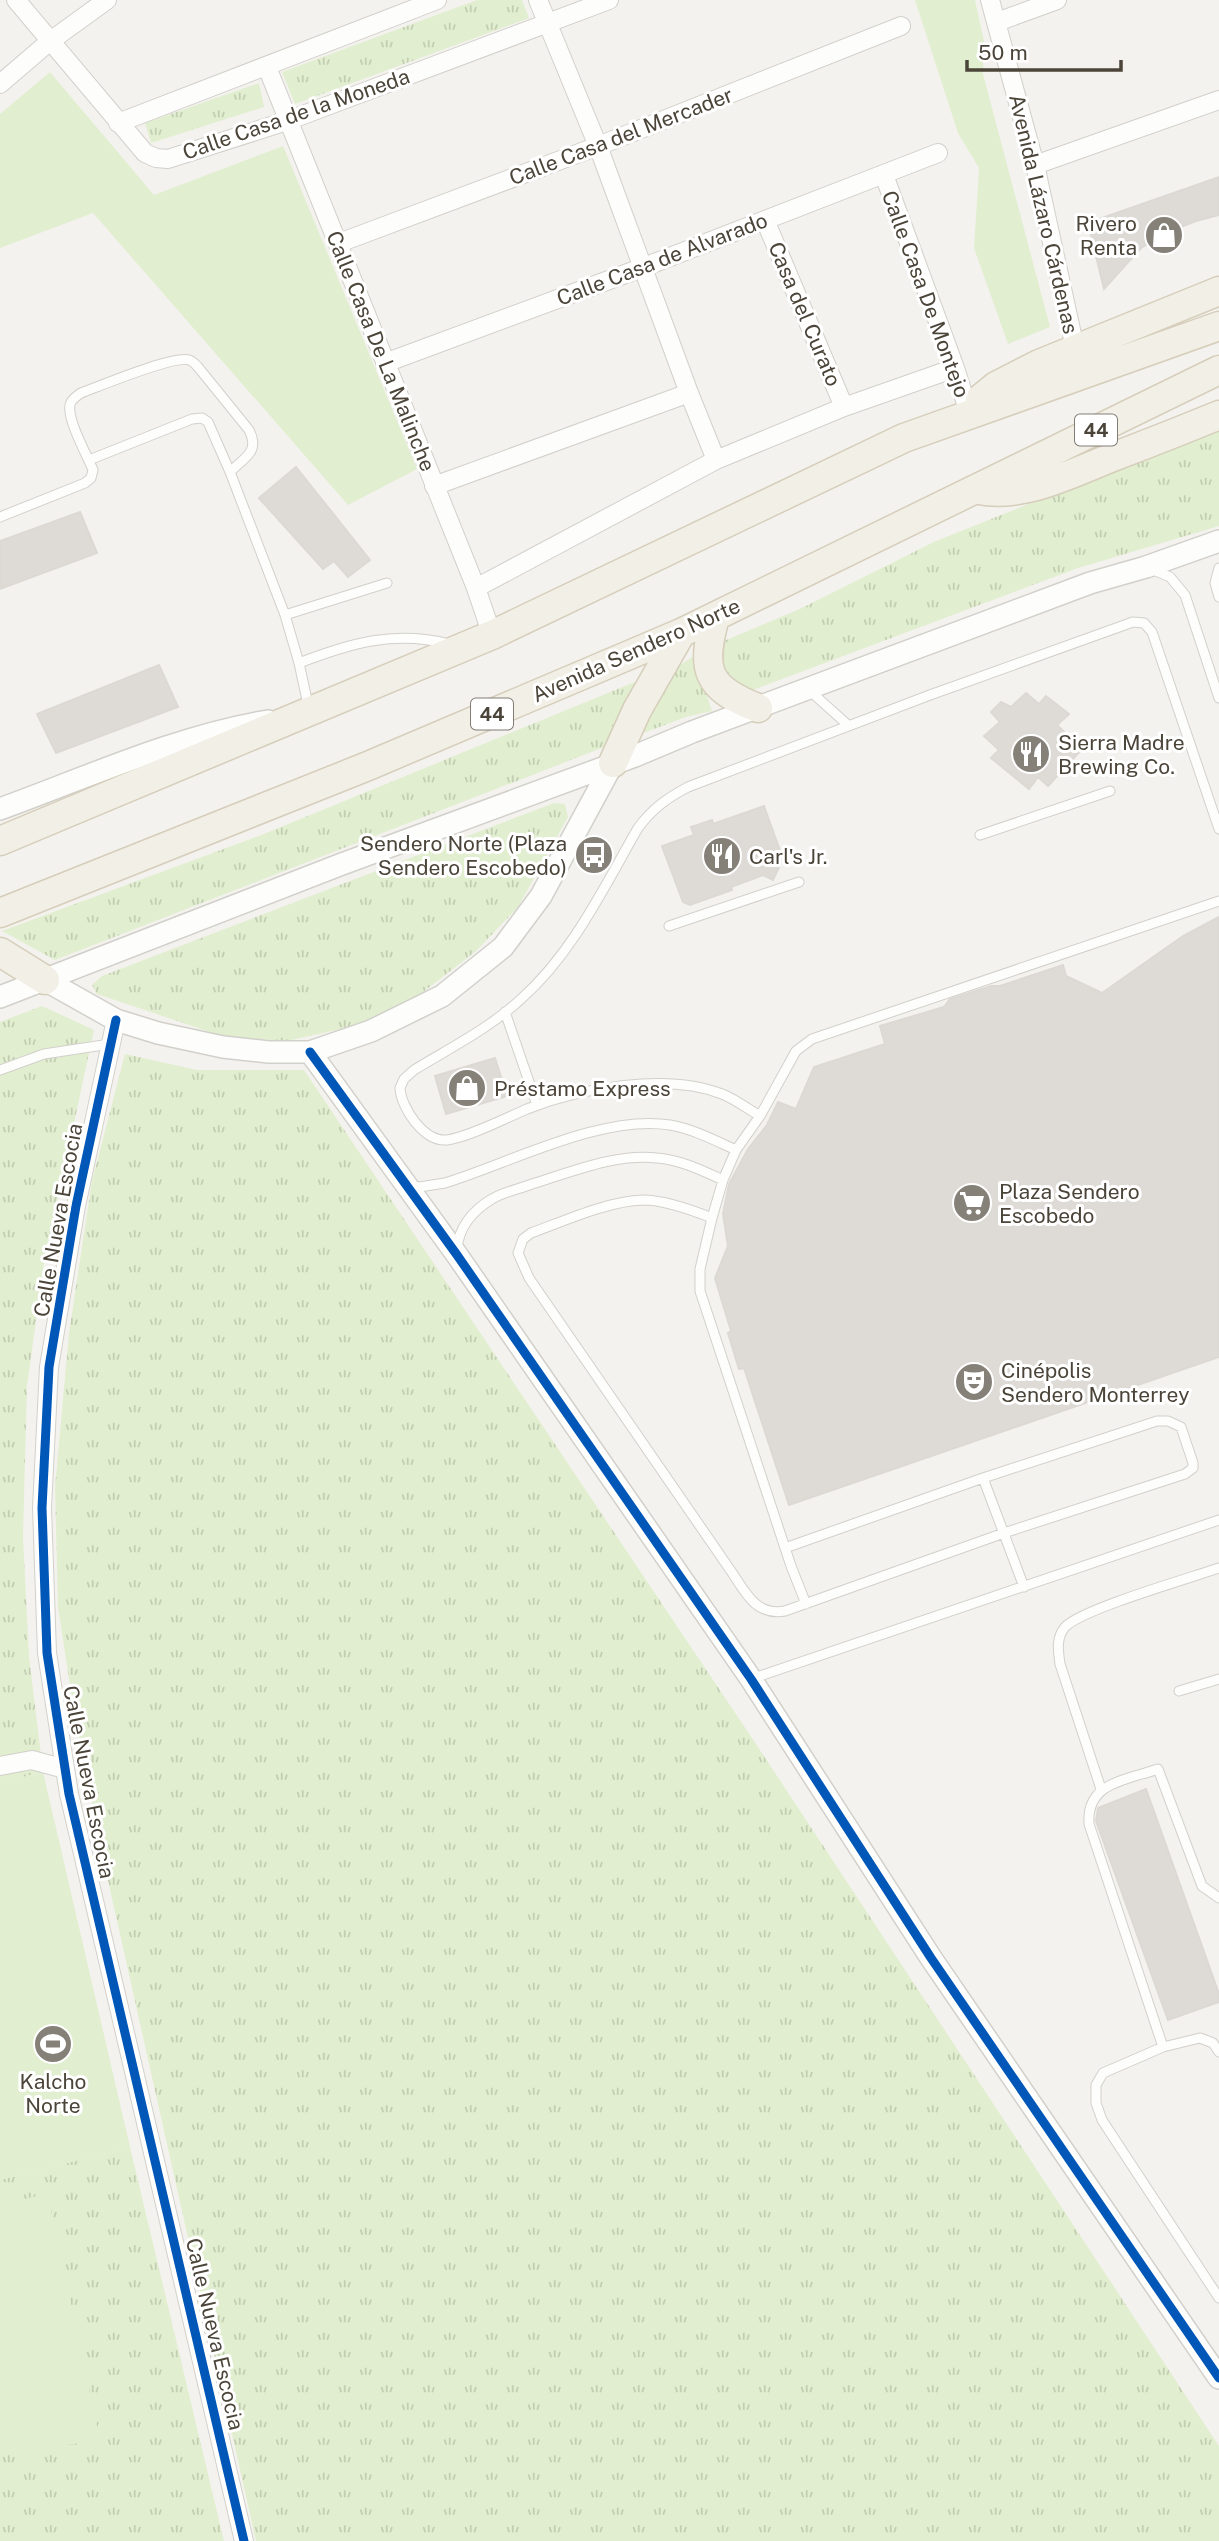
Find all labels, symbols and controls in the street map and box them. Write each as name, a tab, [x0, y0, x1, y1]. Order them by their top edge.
scale bar	[967, 28, 1121, 72]
text: 50 m	[978, 40, 1028, 65]
street label: Calle Casa de la Moneda	[179, 63, 413, 165]
street label: Calle Casa del Mercader	[506, 82, 736, 190]
street label: Avenida Lázaro Cárdenas	[1004, 92, 1084, 336]
street label: Calle Casa De Montejo	[877, 187, 975, 401]
street label: Calle Casa de Alvarado	[553, 207, 771, 311]
place label: Rivero Renta	[1076, 211, 1137, 260]
shop icon: Rivero Renta	[1143, 214, 1185, 256]
street label: Calle Casa De La Malinche	[321, 227, 441, 475]
street label: Casa del Curato	[763, 238, 847, 390]
road number: 44	[1075, 414, 1117, 446]
street label: Avenida Sendero Norte	[528, 593, 744, 707]
road number: 44	[471, 698, 513, 730]
place label: Sierra Madre Brewing Co.	[1058, 730, 1185, 779]
restaurant icon: Sierra Madre Brewing Co.	[1010, 733, 1052, 775]
place label: Sendero Norte (Plaza Sendero Escobedo)	[360, 831, 567, 880]
bus stop icon: Sendero Norte (Plaza Sendero Escobedo)	[573, 834, 615, 876]
restaurant icon: Carl's Jr.	[701, 835, 743, 877]
place label: Carl's Jr.	[749, 844, 827, 869]
shop icon: Préstamo Express	[446, 1067, 488, 1109]
place label: Préstamo Express	[494, 1076, 671, 1101]
street label: Calle Nueva Escocia	[29, 1121, 87, 1319]
place label: Plaza Sendero Escobedo	[999, 1179, 1140, 1228]
supermarket icon: Plaza Sendero Escobedo	[951, 1182, 993, 1224]
place label: Cinépolis Sendero Monterrey	[1001, 1358, 1189, 1407]
theatre icon: Cinépolis Sendero Monterrey	[953, 1361, 995, 1403]
street label: Calle Nueva Escocia	[58, 1683, 120, 1881]
sports icon: Kalcho Norte	[32, 2023, 74, 2065]
place label: Kalcho Norte	[20, 2069, 86, 2118]
street label: Calle Nueva Escocia	[181, 2236, 249, 2432]

